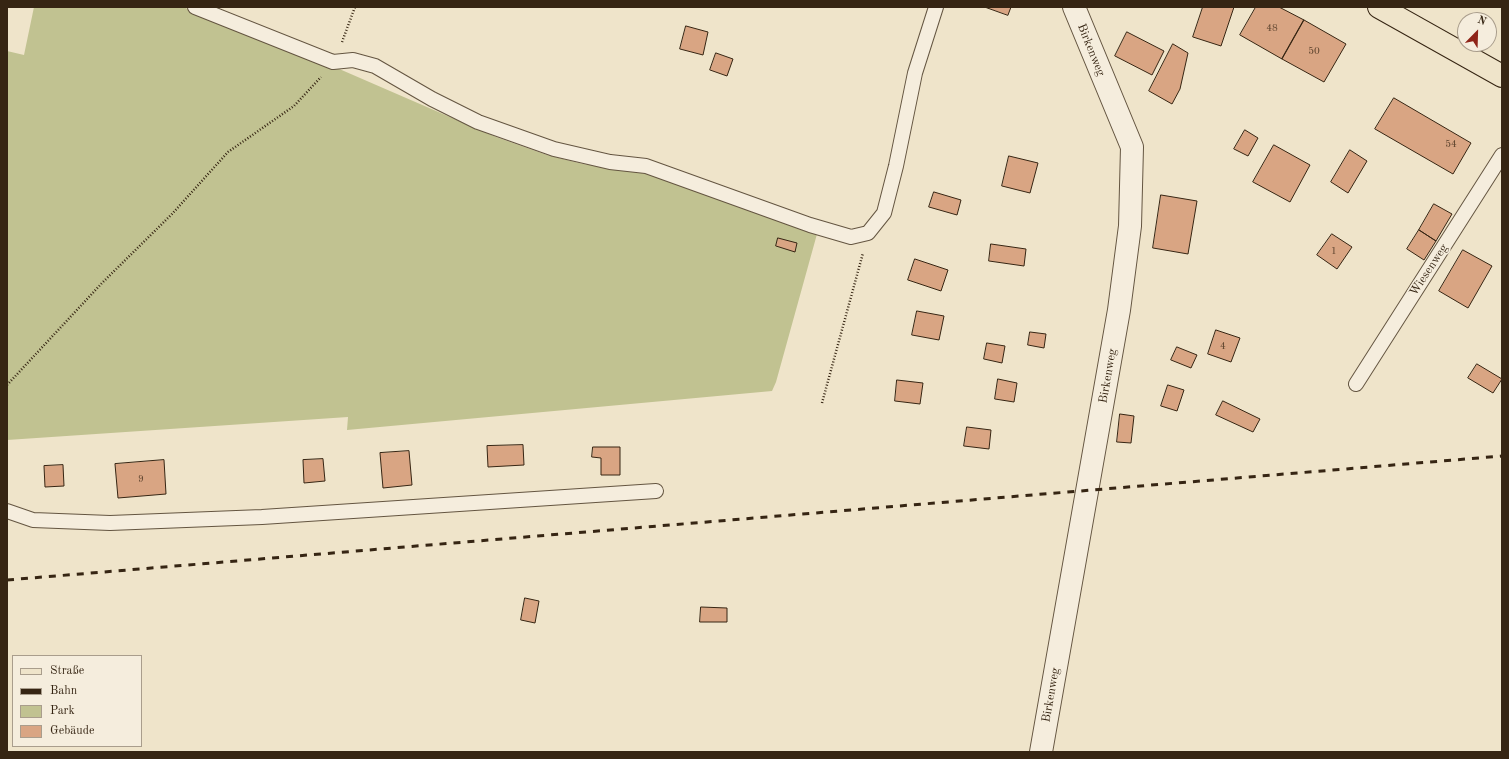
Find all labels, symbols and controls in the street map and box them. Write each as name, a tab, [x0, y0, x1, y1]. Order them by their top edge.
north arrow	[1457, 12, 1497, 52]
text: N	[1475, 15, 1488, 28]
street label: Birkenweg	[1074, 22, 1108, 78]
house number: 48	[1266, 22, 1278, 34]
house number: 50	[1308, 45, 1320, 57]
house number: 54	[1445, 138, 1457, 150]
street label: Wiesenweg	[1407, 241, 1451, 299]
house number: 1	[1331, 245, 1337, 257]
house number: 4	[1220, 340, 1226, 352]
street label: Birkenweg	[1096, 347, 1120, 405]
house number: 9	[138, 473, 144, 485]
legend	[12, 655, 142, 747]
text: Straße	[50, 665, 84, 677]
street label: Birkenweg	[1039, 666, 1063, 724]
text: Bahn	[50, 685, 77, 697]
text: Park	[50, 705, 75, 717]
text: Gebäude	[50, 725, 94, 737]

